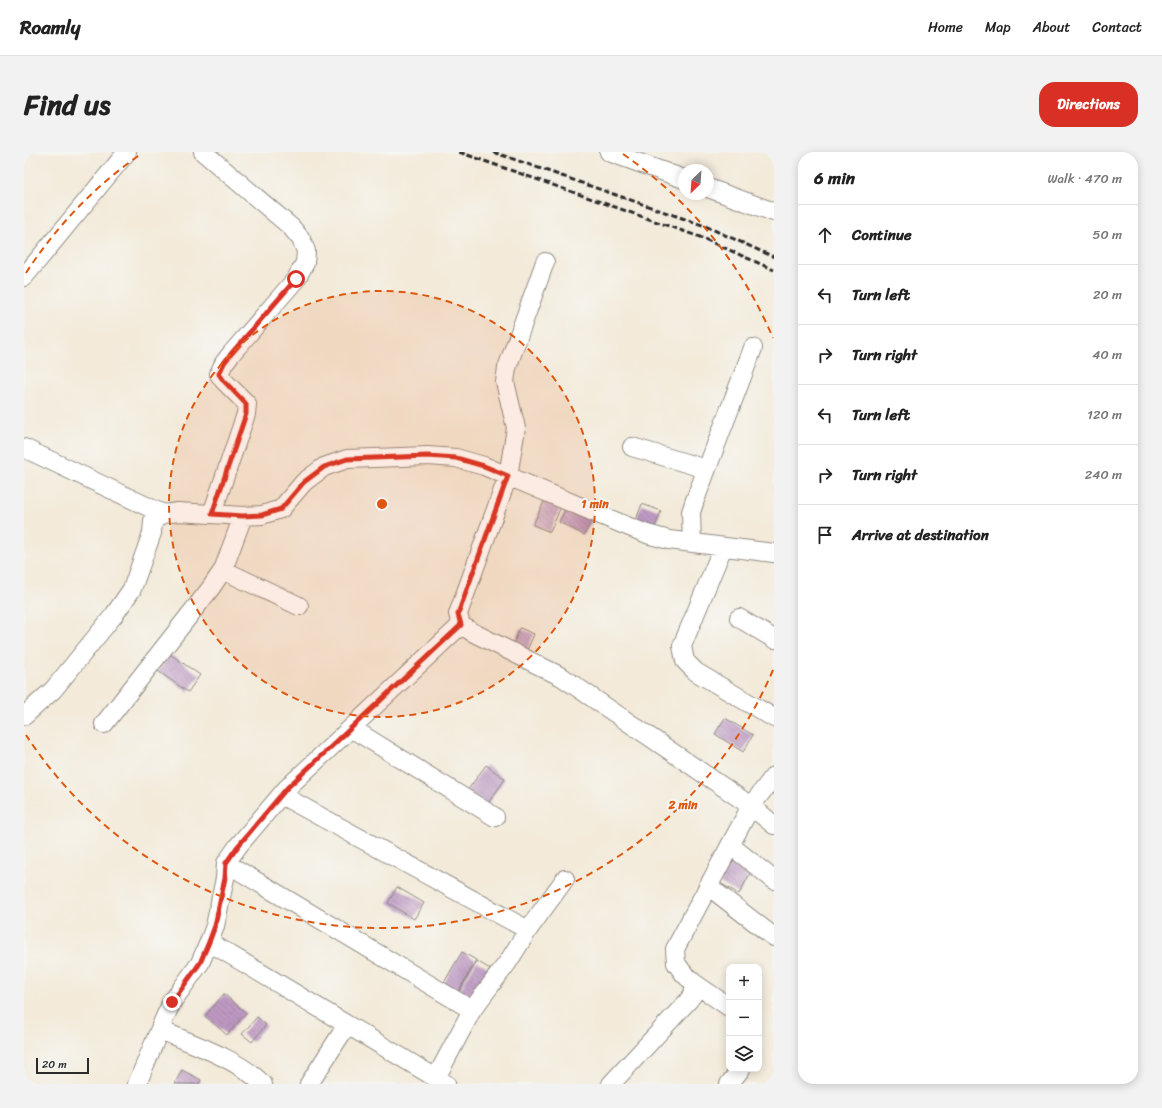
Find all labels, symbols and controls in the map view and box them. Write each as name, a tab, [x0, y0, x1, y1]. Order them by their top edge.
text: Roamly	[20, 11, 80, 44]
text: Home	[928, 15, 963, 40]
text: Map	[985, 15, 1011, 40]
text: About	[1033, 15, 1070, 40]
text: Contact	[1092, 15, 1142, 40]
text: Find us	[24, 80, 111, 129]
button: Directions	[1039, 82, 1138, 127]
text: 6 min	[814, 163, 855, 193]
north arrow	[678, 164, 714, 200]
text: Walk · 470 m	[1047, 167, 1122, 190]
text: Continue	[852, 222, 912, 248]
text: 50 m	[1092, 223, 1122, 246]
icon: ahead	[814, 224, 836, 246]
route start	[287, 270, 305, 288]
text: Turn left	[852, 282, 910, 308]
text: 20 m	[1093, 283, 1122, 306]
icon: left	[814, 284, 836, 306]
text: Turn right	[852, 342, 917, 368]
text: 40 m	[1092, 343, 1122, 366]
icon: right	[814, 344, 836, 366]
text: Turn left	[852, 402, 910, 428]
text: 120 m	[1087, 403, 1122, 426]
icon: left	[814, 404, 836, 426]
text: Turn right	[852, 462, 917, 488]
text: 240 m	[1085, 463, 1122, 486]
icon: right	[814, 464, 836, 486]
text: 1 min	[581, 493, 609, 515]
centre of rings	[375, 497, 389, 511]
text: Arrive at destination	[852, 522, 989, 548]
icon: arrive	[814, 524, 836, 546]
text: 2 min	[667, 794, 698, 816]
map controls	[726, 964, 762, 1072]
button: +	[726, 964, 762, 1000]
route end	[163, 993, 181, 1011]
button: −	[726, 1000, 762, 1036]
button: layers	[726, 1036, 762, 1072]
text: 20 m	[42, 1055, 67, 1074]
scale bar	[36, 1056, 89, 1075]

